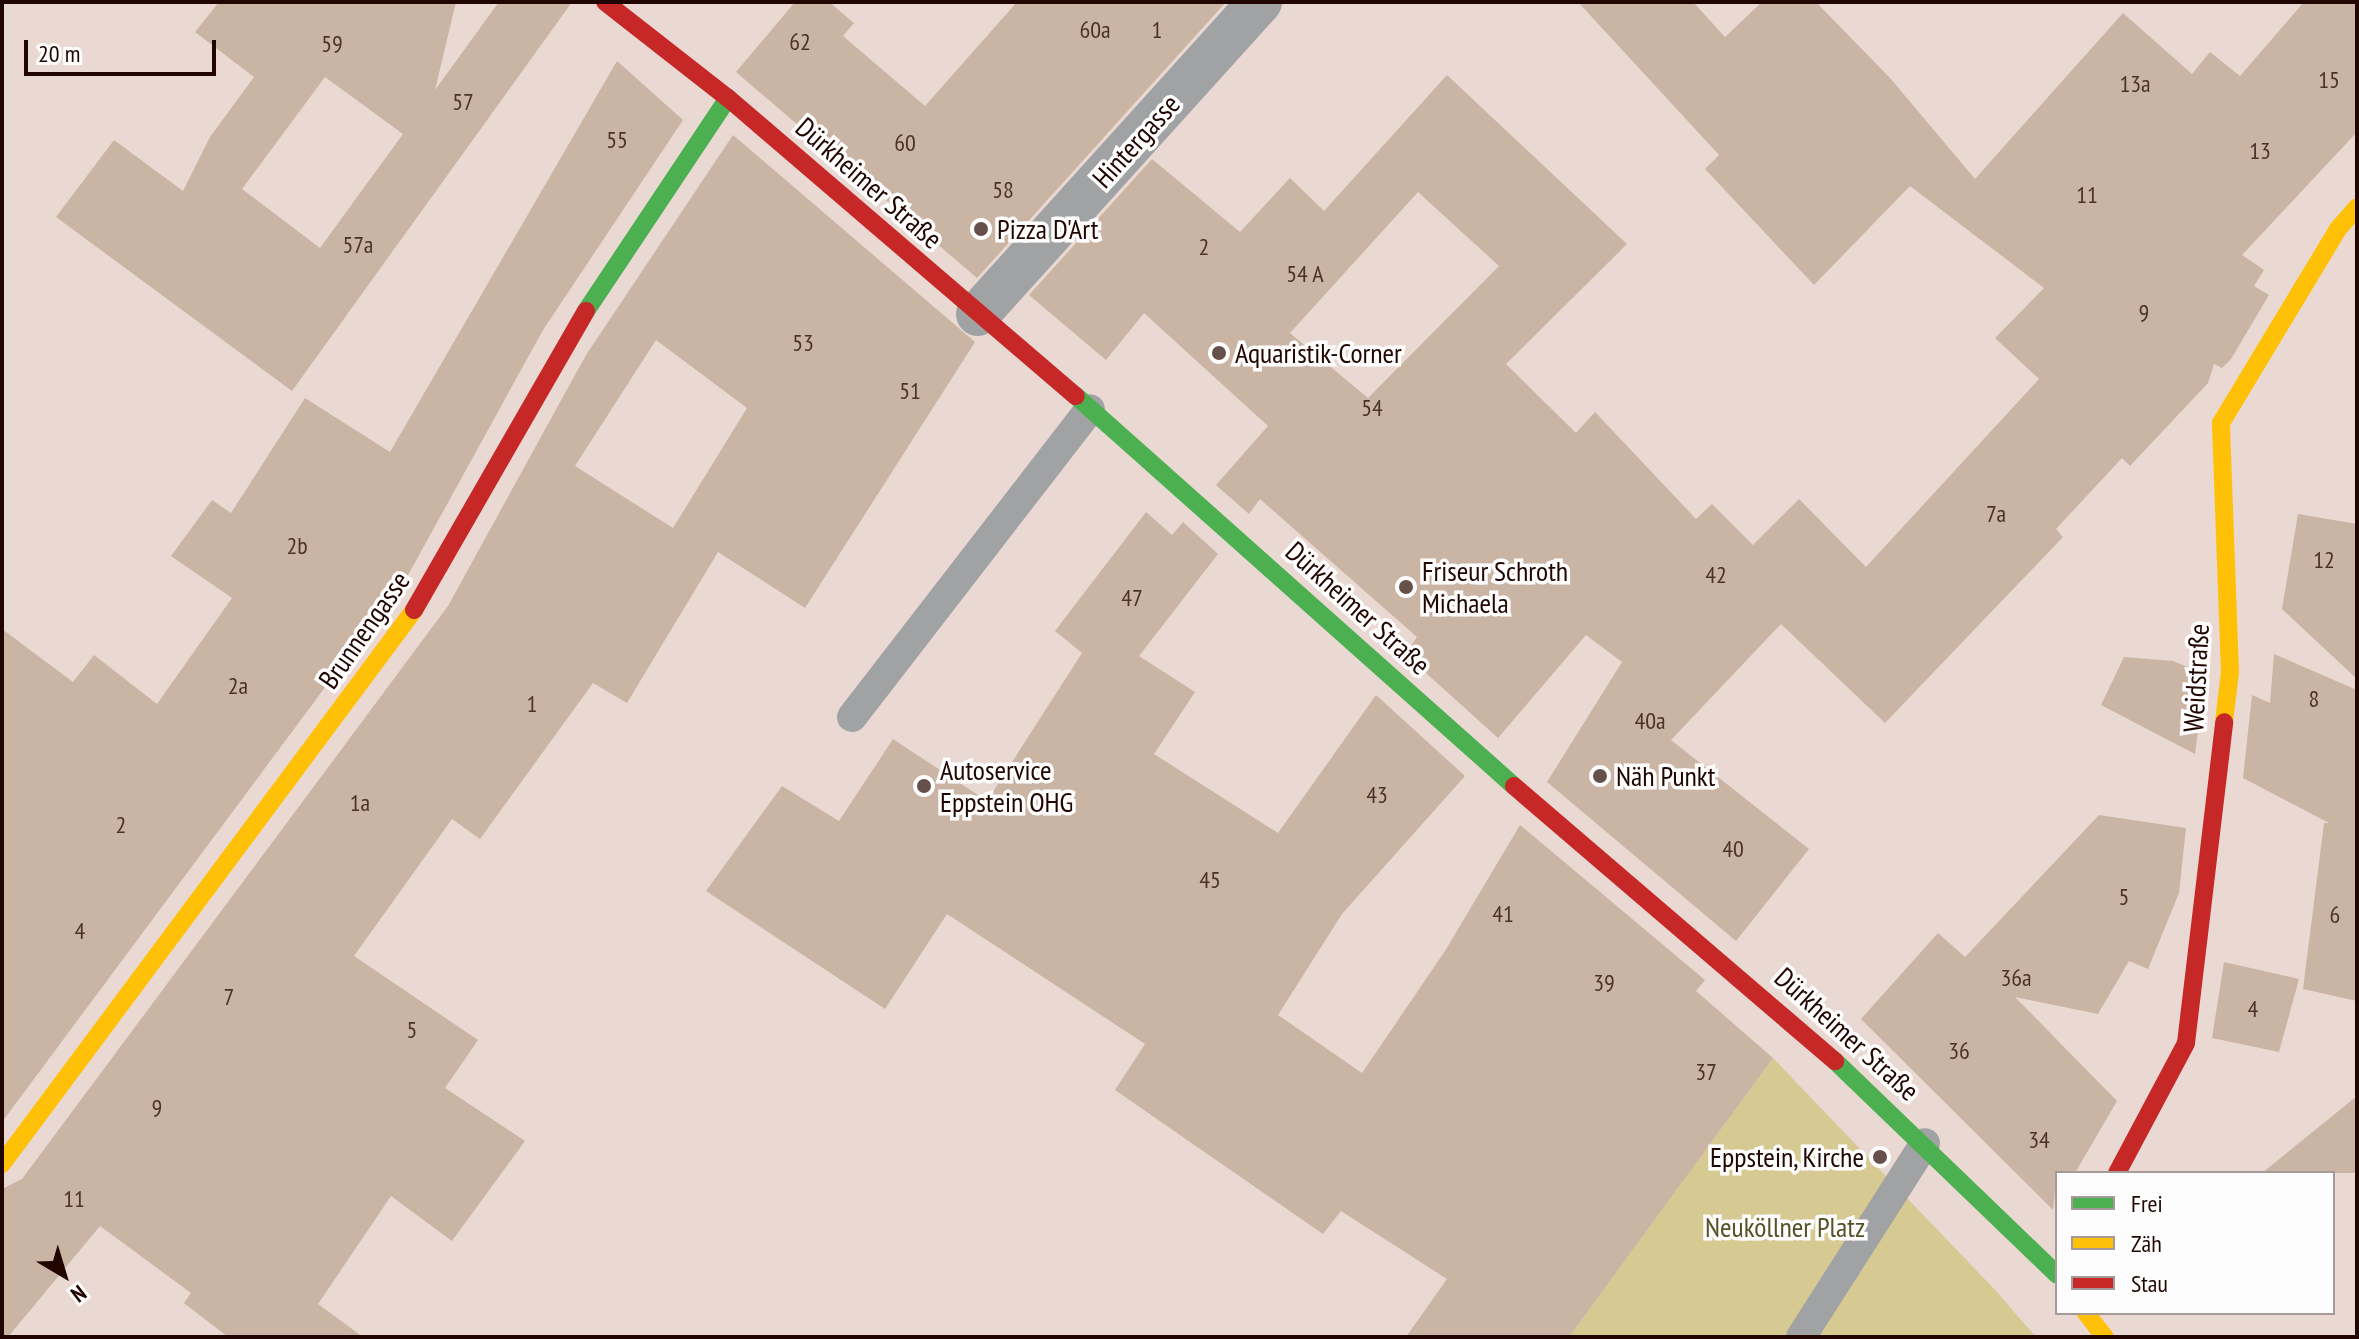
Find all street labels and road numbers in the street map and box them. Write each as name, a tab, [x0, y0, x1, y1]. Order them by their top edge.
street label: Hintergasse	[1085, 87, 1187, 195]
street label: Dürkheimer Straße	[789, 110, 949, 256]
street label: Dürkheimer Straße	[1279, 534, 1437, 682]
street label: Brunnengasse	[311, 565, 417, 695]
street label: Weidstraße	[2176, 623, 2216, 733]
street label: Dürkheimer Straße	[1768, 960, 1926, 1108]

